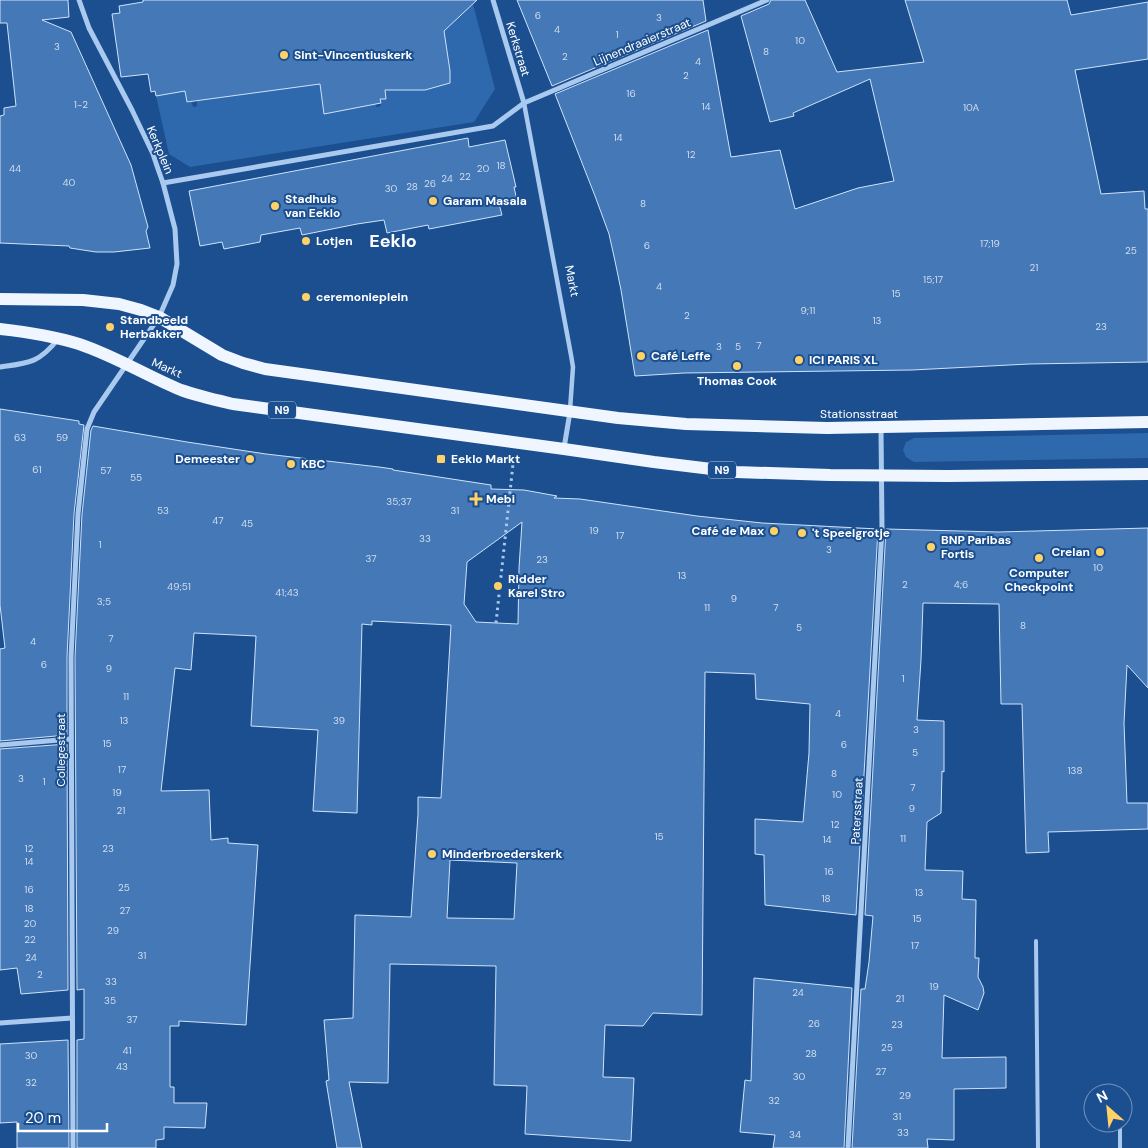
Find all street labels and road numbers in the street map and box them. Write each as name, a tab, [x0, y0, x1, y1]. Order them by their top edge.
street label: Lijnendraaierstraat	[591, 14, 693, 70]
street label: Kerkstraat	[502, 20, 534, 78]
street label: Kerkplein	[143, 124, 177, 177]
street label: Markt	[561, 264, 583, 298]
street label: Markt	[149, 354, 185, 382]
road number: N9	[268, 402, 296, 418]
street label: Stationsstraat	[820, 406, 898, 422]
road number: N9	[708, 462, 736, 478]
street label: Collegestraat	[53, 713, 69, 787]
street label: Patersstraat	[847, 777, 867, 845]

